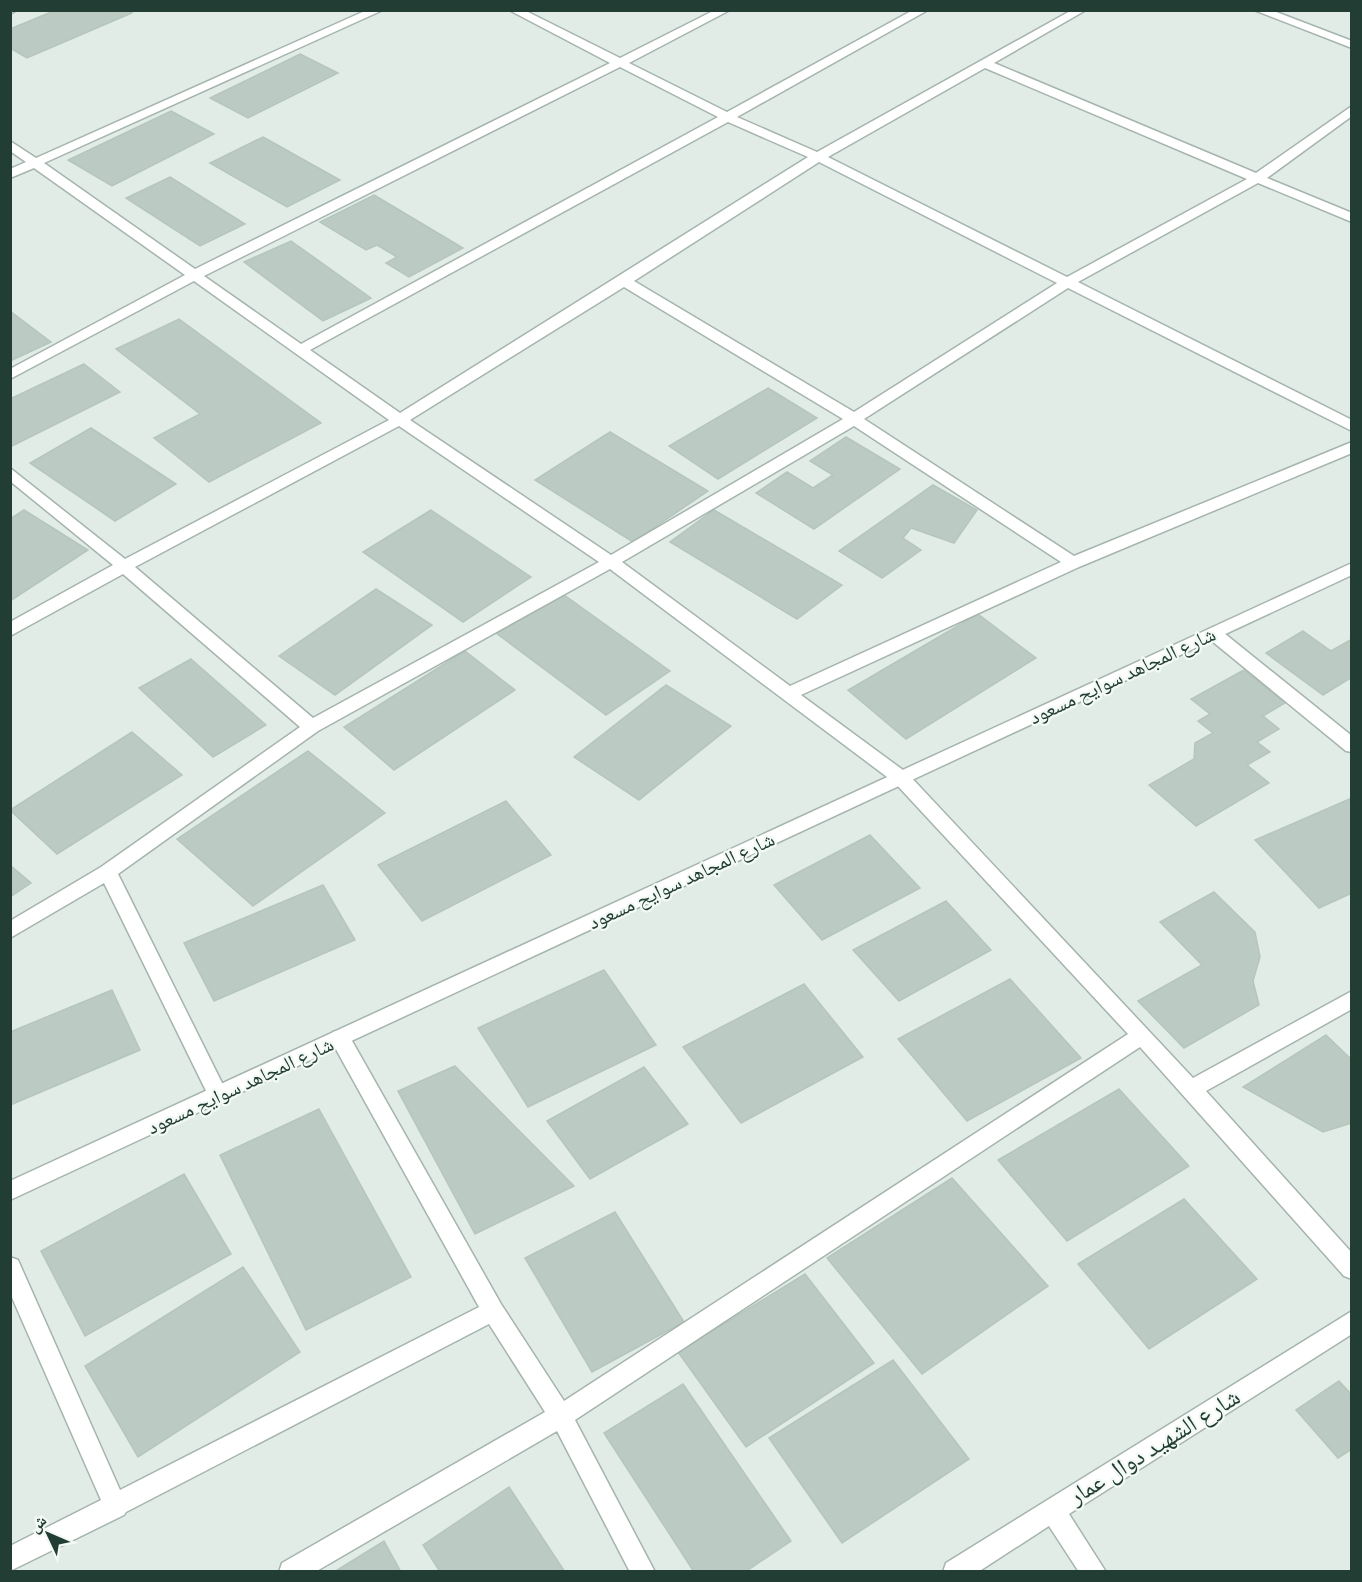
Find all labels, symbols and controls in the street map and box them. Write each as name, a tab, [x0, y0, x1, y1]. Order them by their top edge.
street label: شارع المجاهد سوايح مسعود	[1025, 622, 1220, 730]
street label: شارع المجاهد سوايح مسعود	[584, 827, 779, 935]
street label: شارع المجاهد سوايح مسعود	[143, 1032, 338, 1140]
street label: شارع الشهيد دوال عمار	[1063, 1382, 1246, 1512]
north arrow	[18, 1504, 78, 1564]
text: ش	[25, 1511, 50, 1537]

